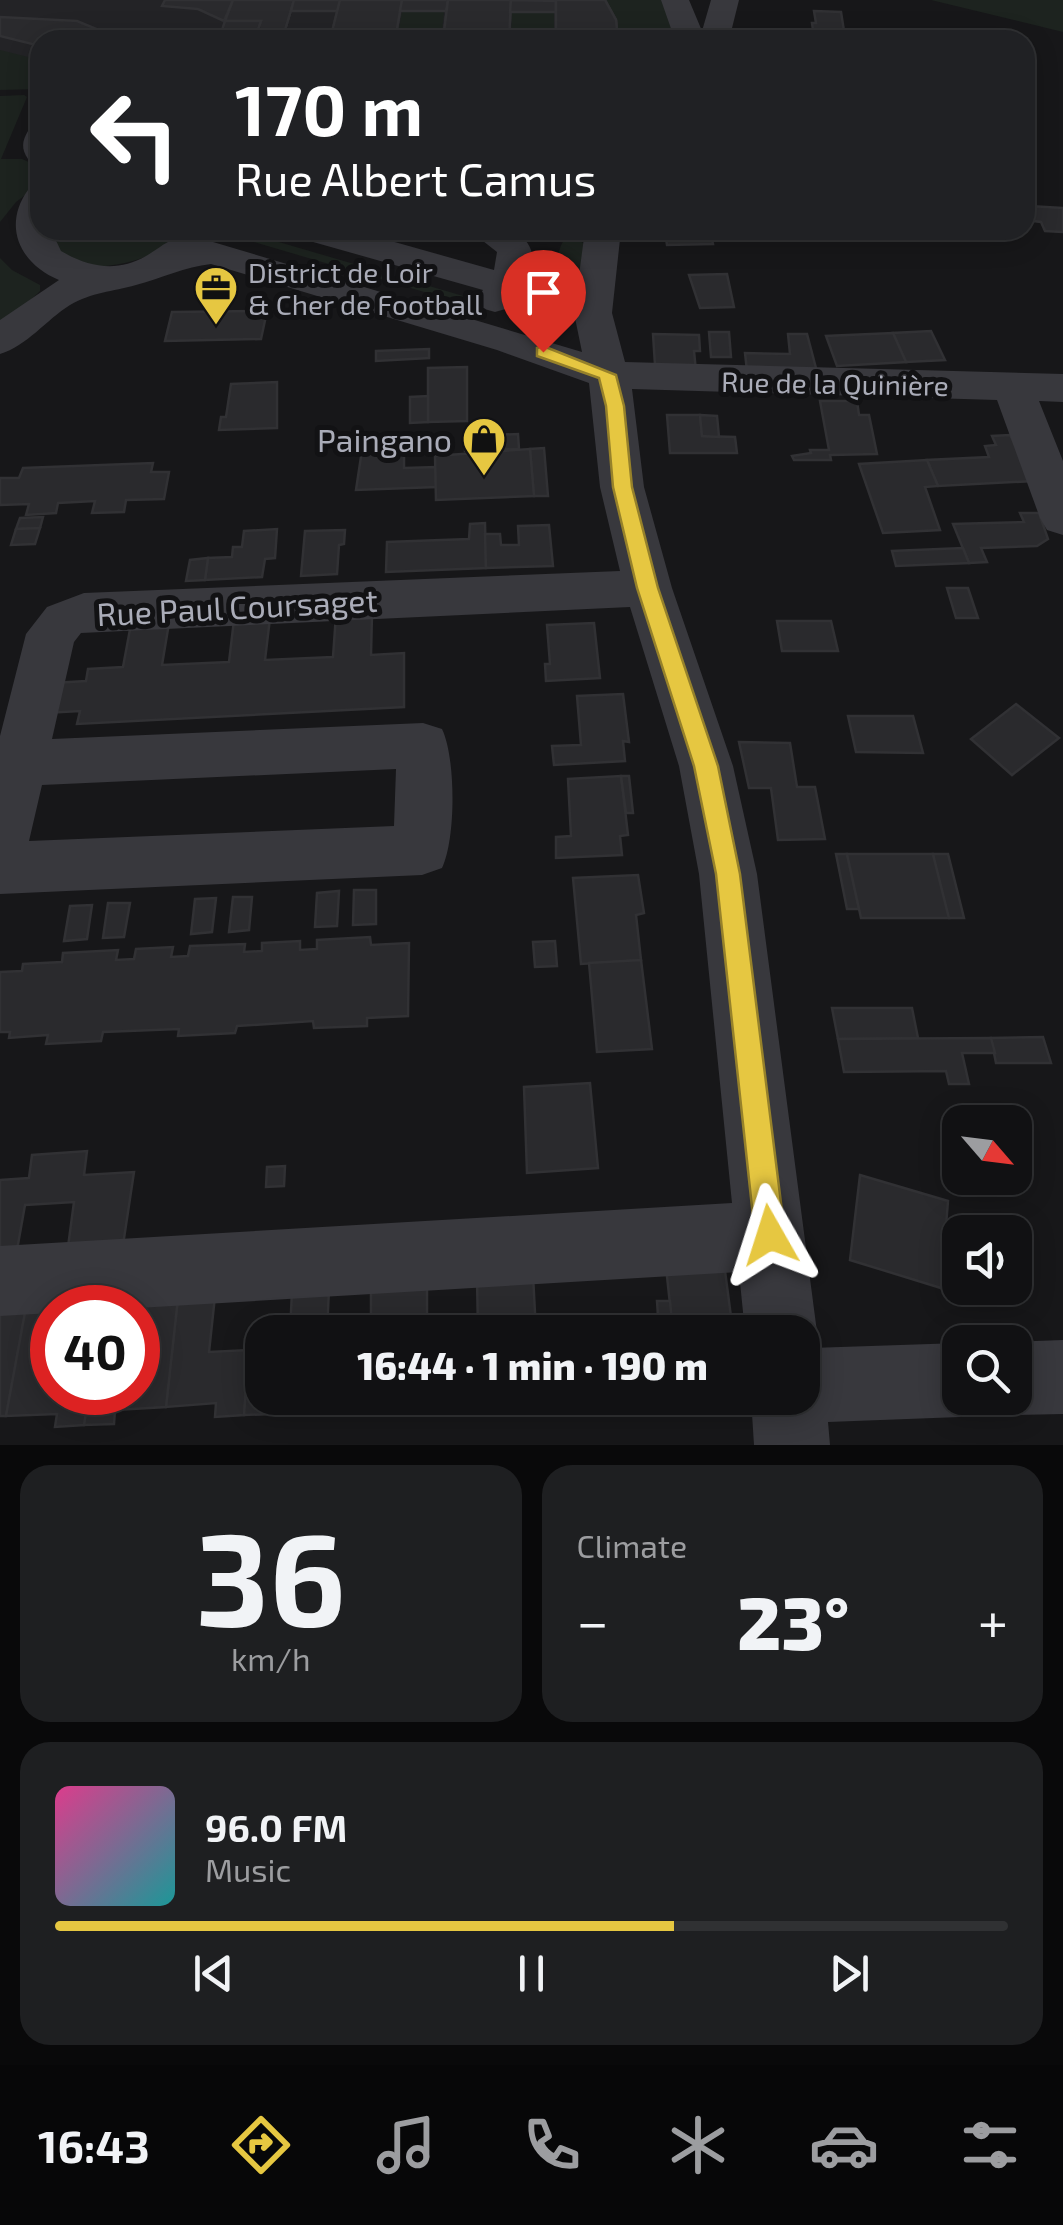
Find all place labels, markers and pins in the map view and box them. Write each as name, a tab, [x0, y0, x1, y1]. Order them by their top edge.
pin	[501, 250, 586, 353]
place label: District de Loir & Cher de Football	[248, 255, 483, 321]
office icon: District de Loir & Cher de Football	[193, 265, 239, 326]
shop icon: Paingano	[461, 416, 507, 477]
place label: Paingano	[317, 420, 452, 458]

